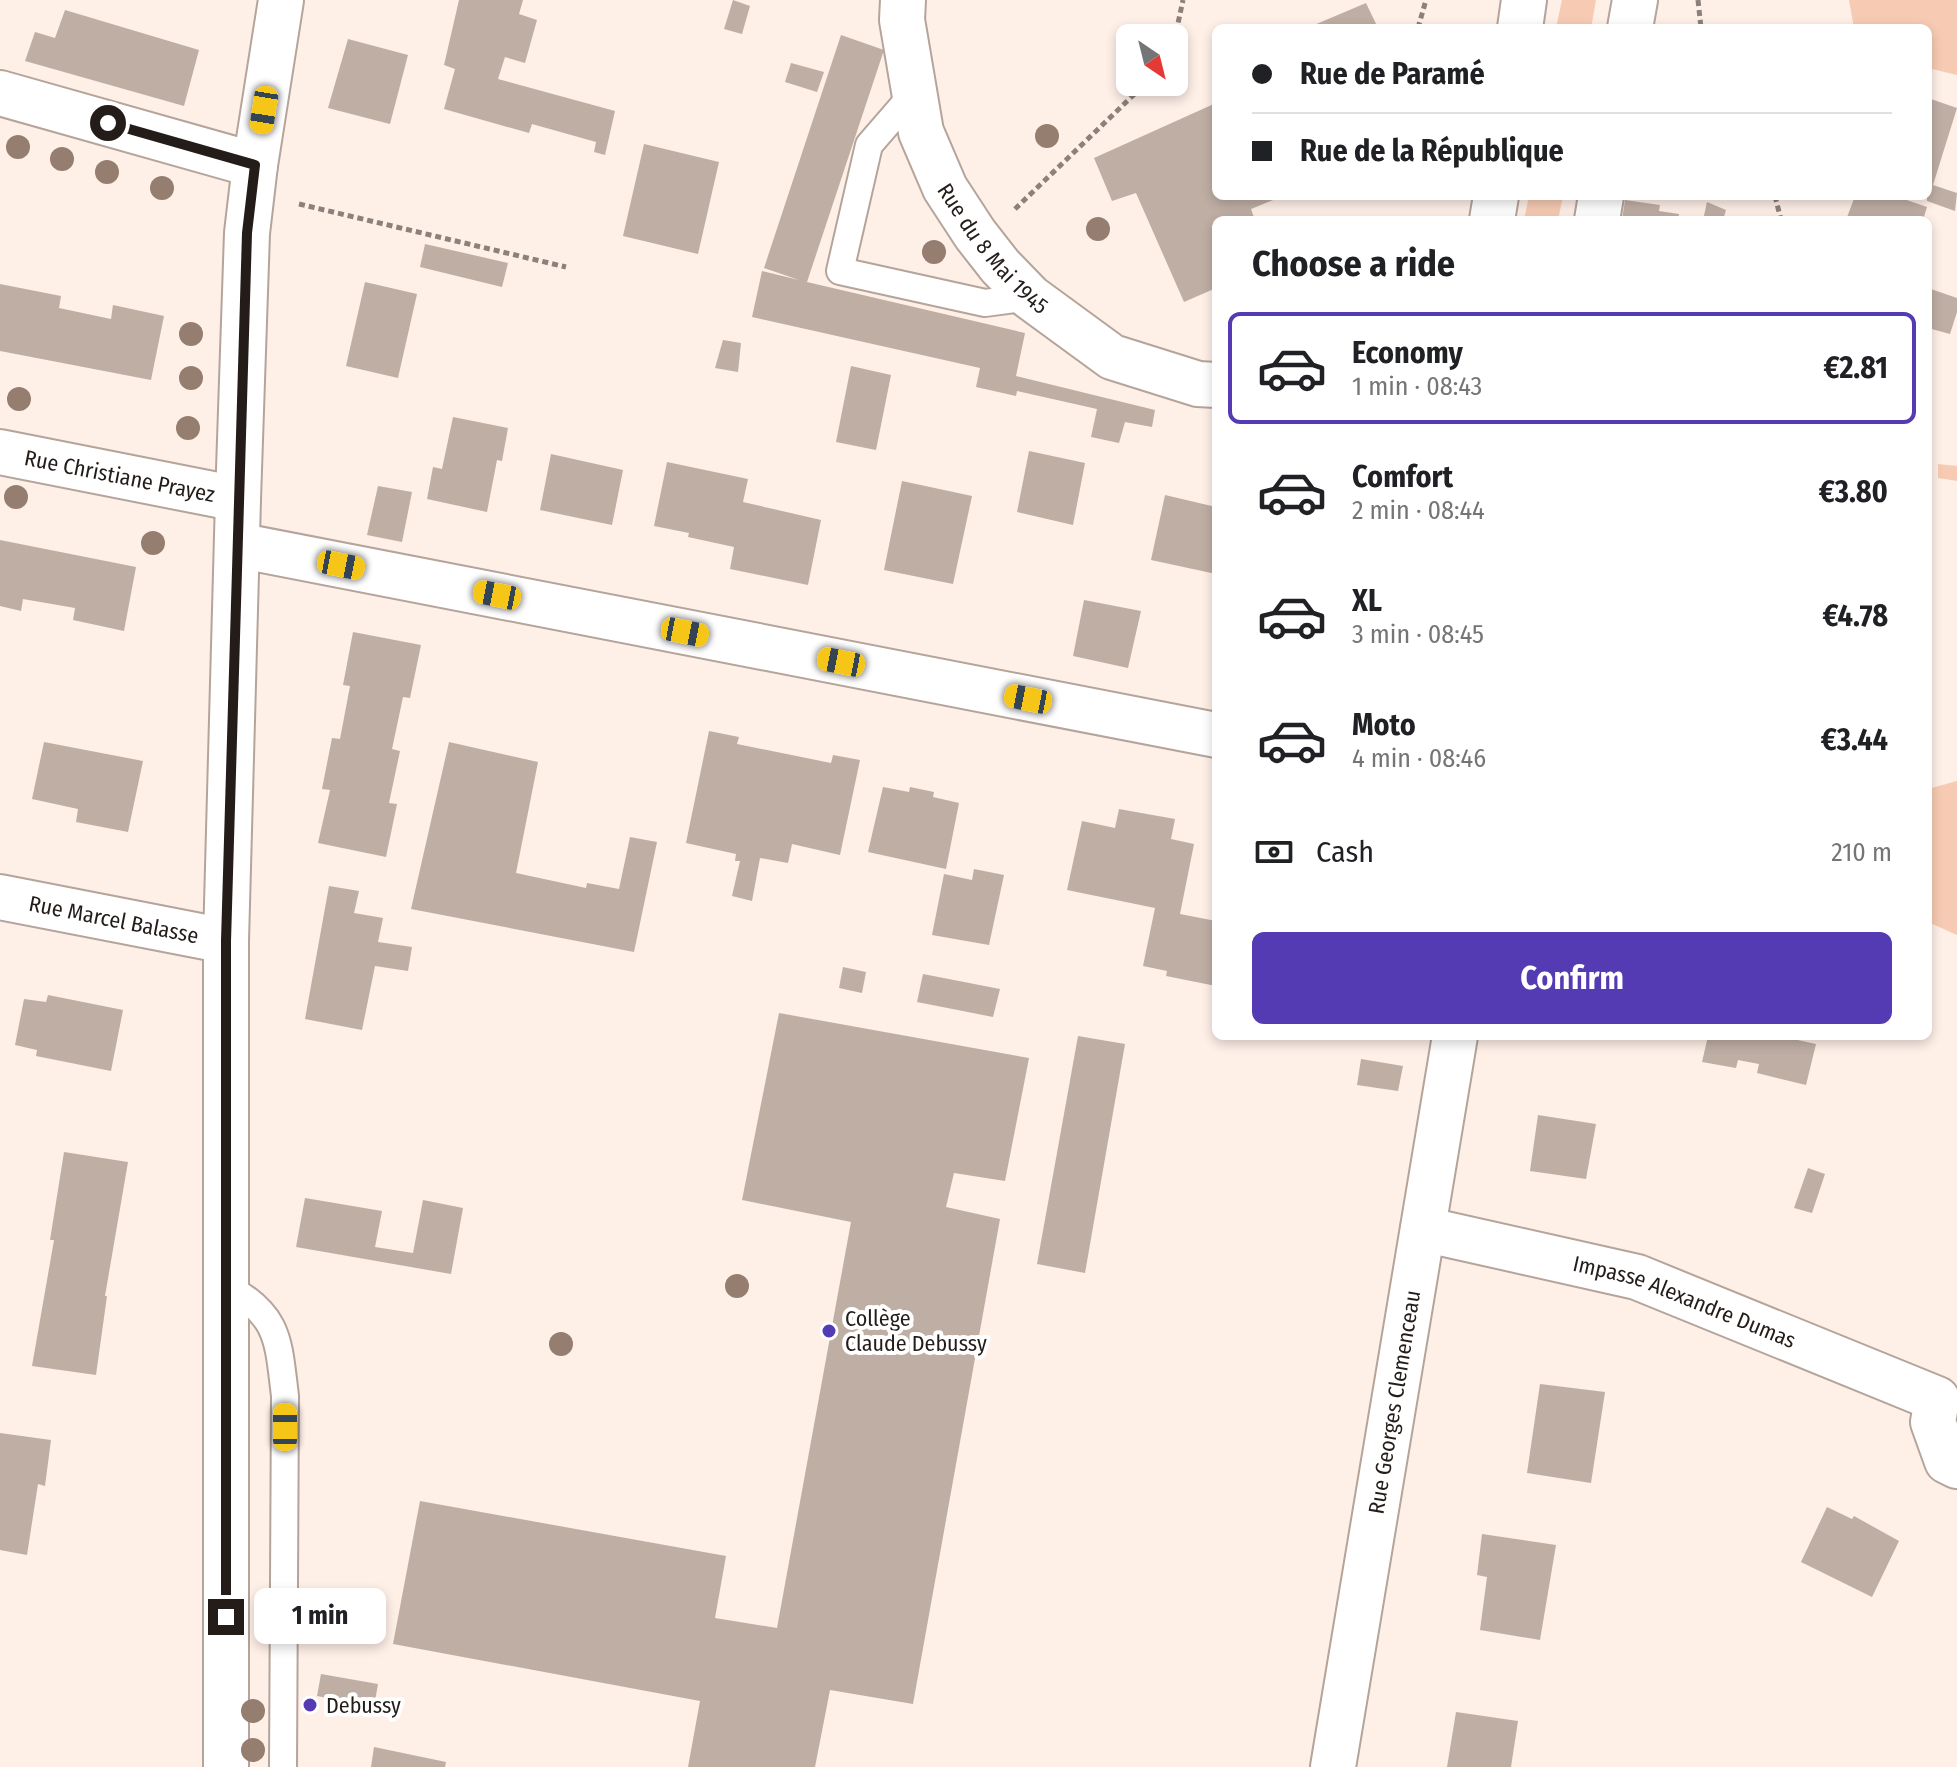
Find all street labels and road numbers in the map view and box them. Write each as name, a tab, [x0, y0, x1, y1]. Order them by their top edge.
street label: Rue du 8 Mai 1945	[932, 178, 1054, 319]
street label: Rue Christiane Prayez	[22, 444, 218, 508]
street label: Rue Marcel Balasse	[27, 889, 201, 949]
street label: Impasse Alexandre Dumas	[1571, 1250, 1800, 1354]
street label: Rue Georges Clemenceau	[1362, 1288, 1426, 1516]

